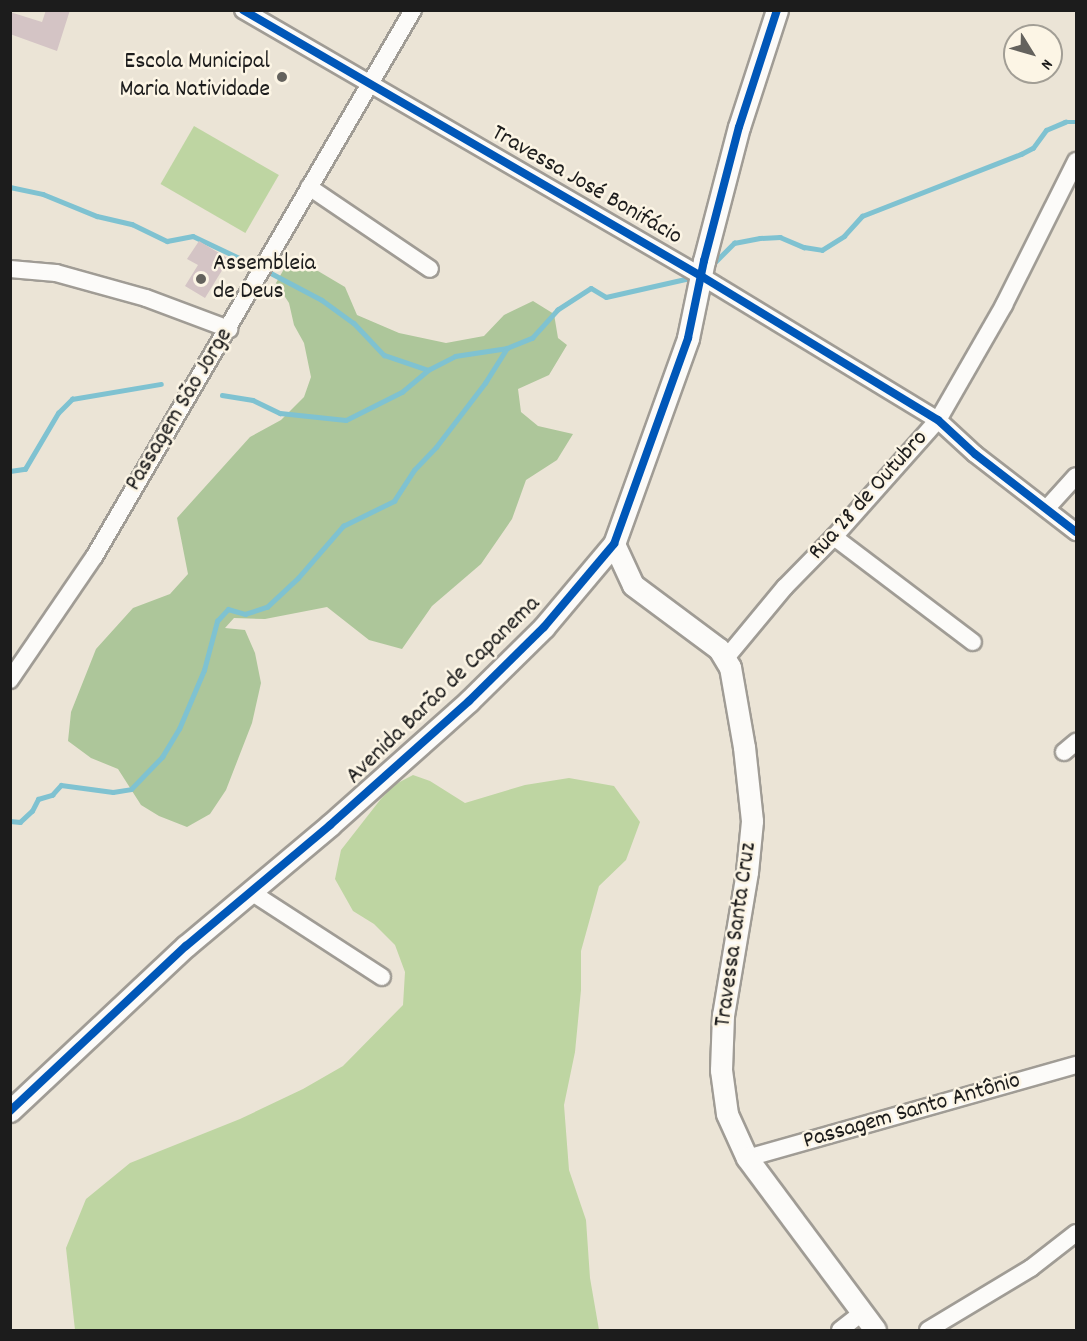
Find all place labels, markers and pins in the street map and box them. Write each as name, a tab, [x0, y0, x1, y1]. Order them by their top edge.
place label: Escola Municipal Maria Natividade	[120, 49, 270, 105]
marker: Escola Municipal Maria Natividade	[275, 70, 289, 84]
place label: Assembleia de Deus	[213, 251, 316, 307]
marker: Assembleia de Deus	[194, 272, 208, 286]

